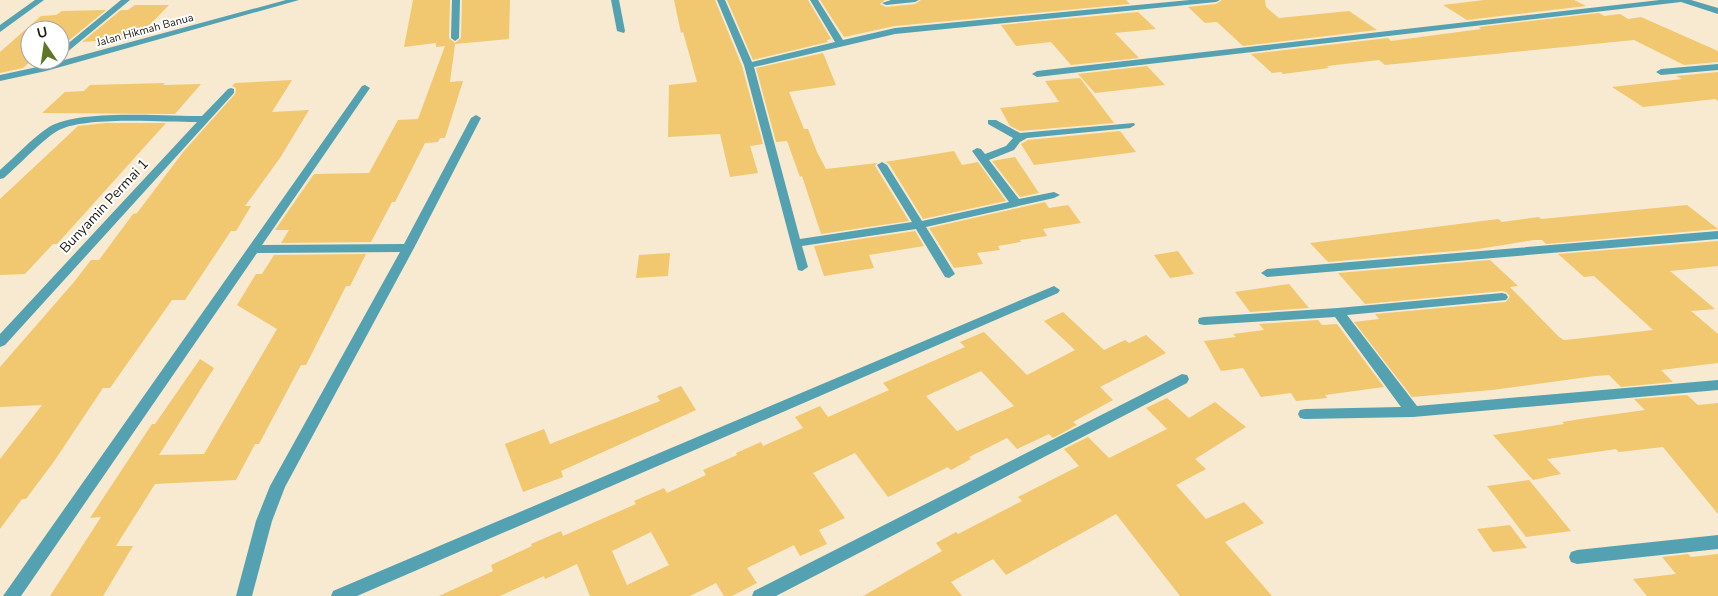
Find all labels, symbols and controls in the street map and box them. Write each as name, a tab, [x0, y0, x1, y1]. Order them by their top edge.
street label: Jalan Hikmah Banua	[94, 10, 195, 50]
north arrow	[20, 20, 70, 70]
text: U	[35, 22, 49, 43]
street label: Bunyamin Permai 1	[55, 155, 153, 257]

